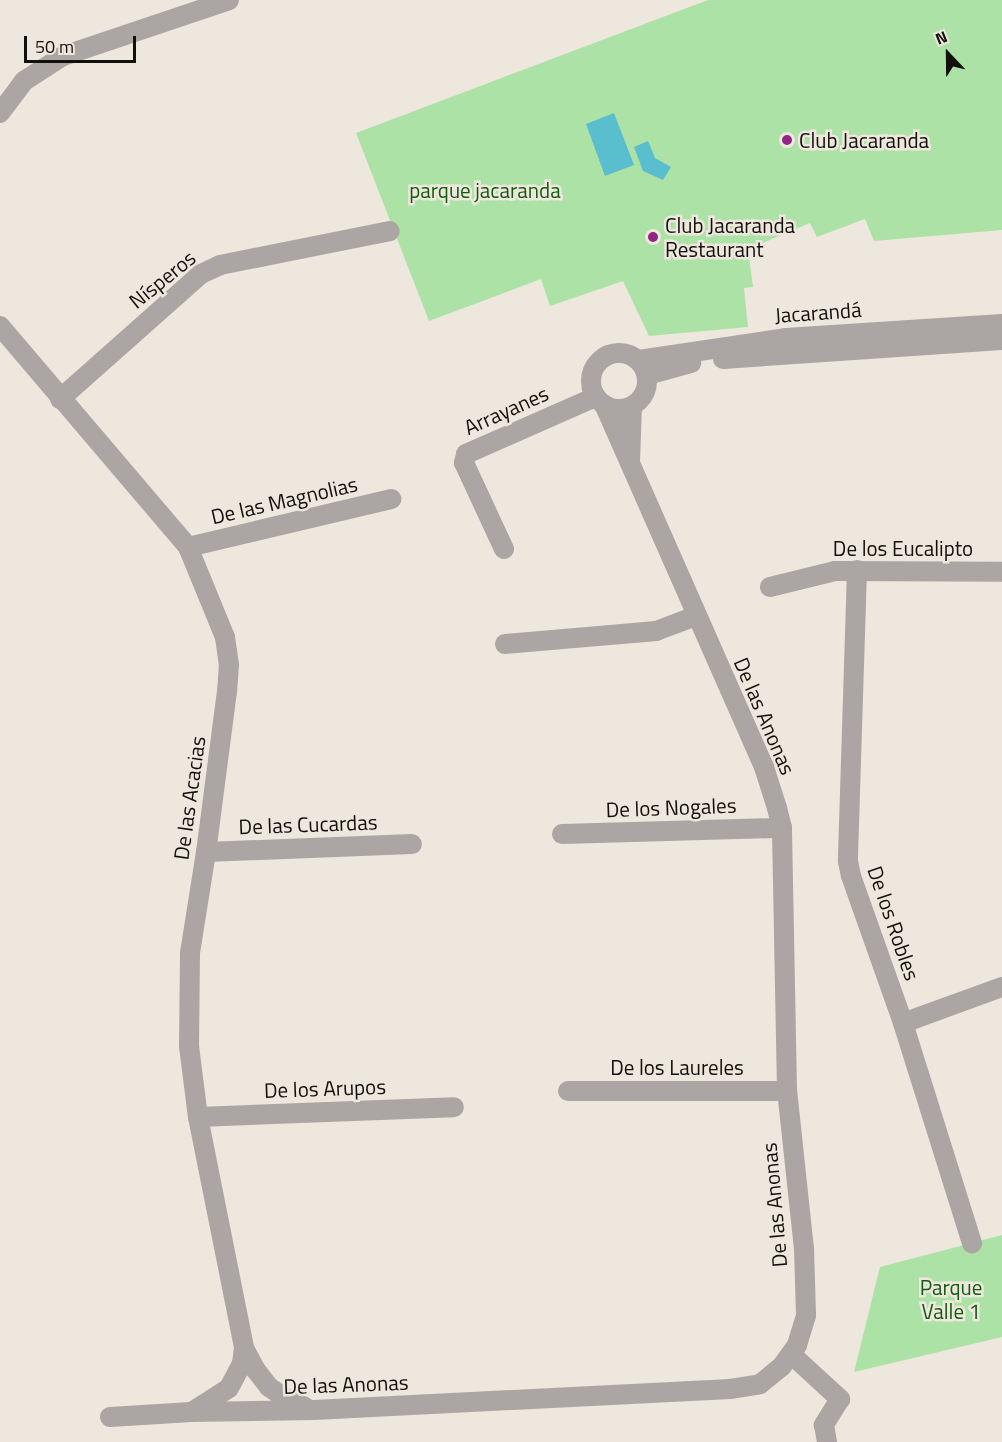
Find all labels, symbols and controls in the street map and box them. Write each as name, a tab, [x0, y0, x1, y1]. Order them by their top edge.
scale bar	[27, 24, 140, 62]
north arrow	[918, 24, 978, 84]
text: N	[932, 24, 951, 51]
text: 50 m	[35, 33, 74, 60]
place label: Club Jacaranda	[799, 127, 929, 153]
marker: Club Jacaranda	[780, 133, 794, 147]
park label: parque jacaranda	[409, 177, 561, 203]
place label: Club Jacaranda Restaurant	[665, 212, 795, 262]
marker: Club Jacaranda Restaurant	[646, 230, 660, 244]
street label: Nísperos	[124, 245, 200, 313]
street label: Jacarandá	[774, 296, 862, 328]
street label: Arrayanes	[460, 380, 552, 440]
street label: De las Magnolias	[208, 471, 360, 529]
street label: De los Eucalipto	[833, 535, 973, 561]
street label: De las Anonas	[729, 654, 801, 778]
street label: De las Acacias	[168, 735, 210, 861]
street label: De los Nogales	[605, 792, 737, 822]
street label: De las Cucardas	[238, 809, 378, 839]
street label: De los Robles	[863, 863, 925, 983]
street label: De los Laureles	[610, 1054, 744, 1080]
street label: De los Arupos	[264, 1073, 386, 1103]
street label: De las Anonas	[756, 1142, 792, 1268]
park label: Parque Valle 1	[920, 1274, 982, 1324]
street label: De las Anonas	[283, 1369, 409, 1399]

